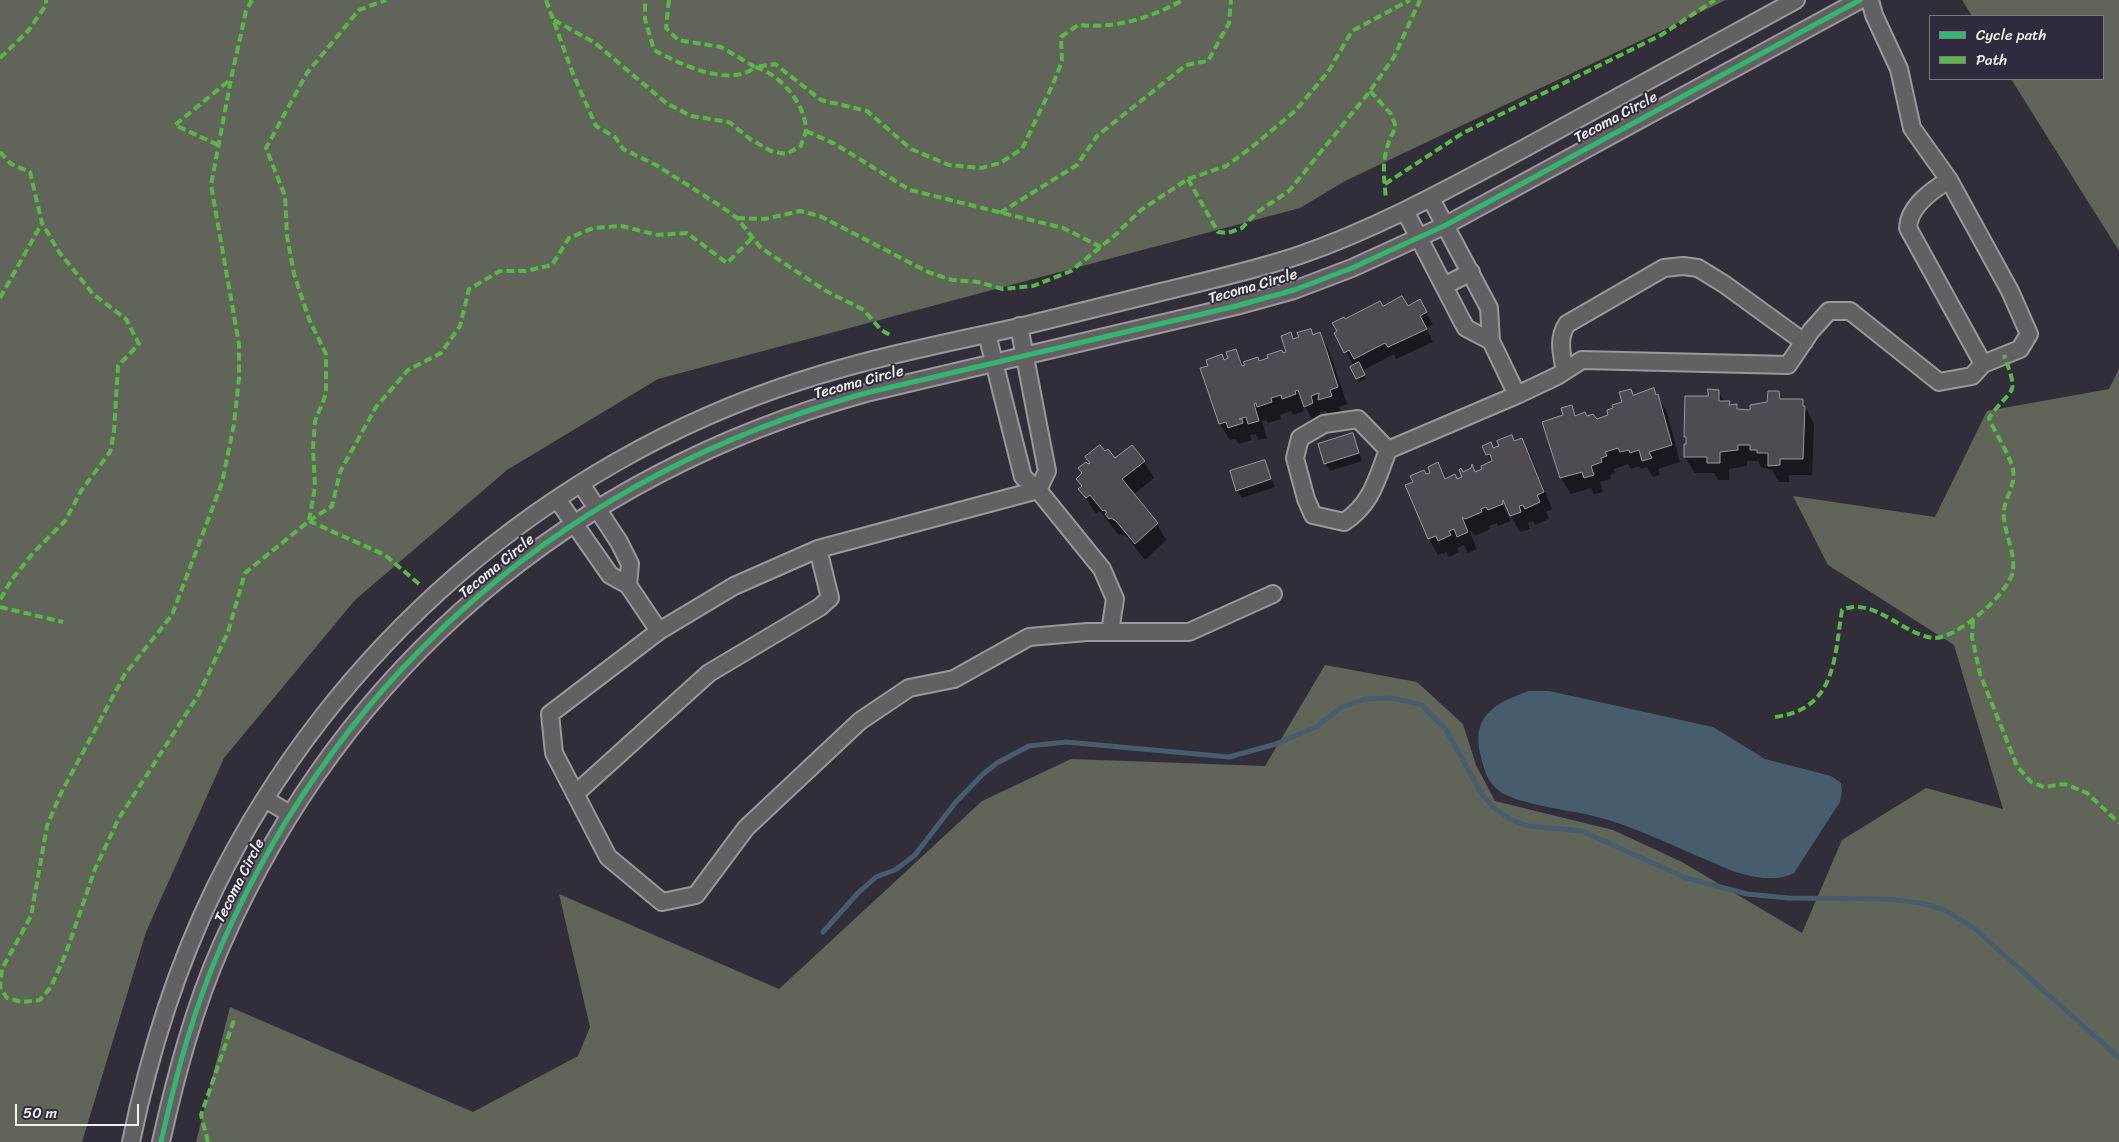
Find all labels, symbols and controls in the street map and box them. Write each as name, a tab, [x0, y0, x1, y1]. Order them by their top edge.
legend	[1929, 15, 2104, 80]
text: Cycle path	[1976, 22, 2046, 48]
text: Path	[1976, 47, 2007, 73]
street label: Tecoma Circle	[1571, 88, 1661, 148]
street label: Tecoma Circle	[1206, 266, 1300, 308]
street label: Tecoma Circle	[812, 362, 906, 404]
street label: Tecoma Circle	[456, 531, 538, 603]
street label: Tecoma Circle	[211, 836, 269, 926]
scale bar	[18, 1094, 141, 1126]
text: 50 m	[23, 1100, 57, 1126]

